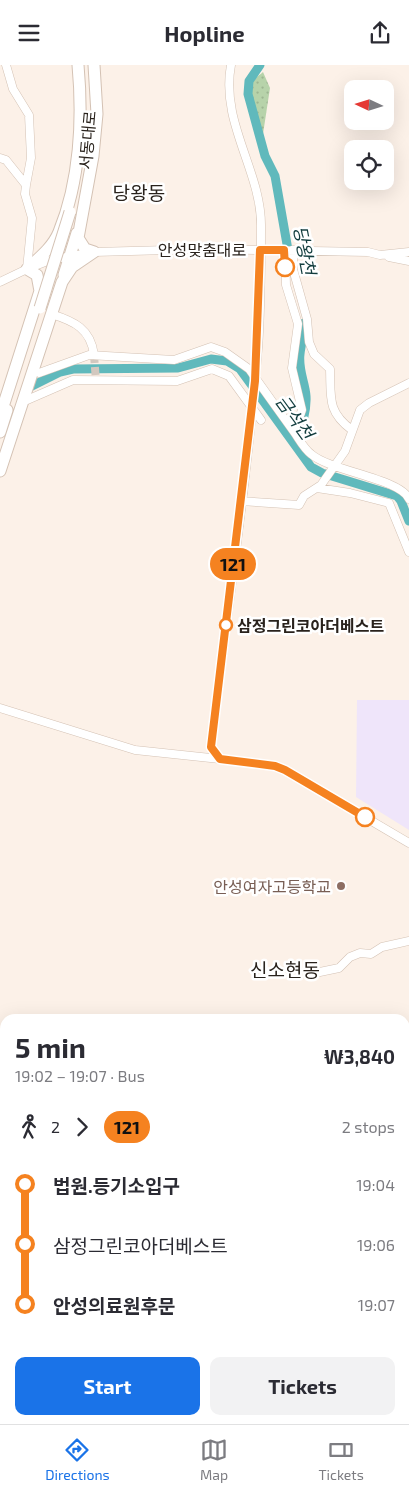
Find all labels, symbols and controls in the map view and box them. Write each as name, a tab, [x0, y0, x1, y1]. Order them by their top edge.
icon: menu	[15, 19, 43, 47]
icon: share	[366, 19, 394, 47]
text: Hopline	[164, 20, 245, 46]
north arrow	[344, 80, 394, 130]
map controls	[344, 80, 394, 190]
street label: 서동대로	[75, 110, 99, 170]
button: locate	[344, 140, 394, 190]
district label: 당왕동	[113, 181, 165, 204]
water label: 당왕천	[289, 224, 321, 279]
street label: 안성맞춤대로	[158, 240, 246, 259]
unlabelled marker	[275, 257, 295, 277]
water label: 금석천	[271, 390, 320, 446]
line badge: 121	[204, 548, 262, 580]
text: 121	[220, 553, 246, 575]
place label: 삼정그린코아더베스트	[237, 616, 384, 635]
marker: 삼정그린코아더베스트	[219, 618, 233, 632]
unlabelled marker	[355, 807, 375, 827]
place label: 안성여자고등학교	[213, 877, 331, 896]
marker: 안성여자고등학교	[335, 880, 347, 892]
district label: 신소현동	[250, 958, 320, 981]
text: 5 min	[15, 1030, 86, 1064]
text: ₩3,840	[324, 1045, 395, 1068]
text: 19:02 – 19:07 · Bus	[15, 1066, 145, 1085]
icon: walk	[15, 1113, 43, 1141]
icon: forward	[68, 1113, 96, 1141]
text: 121	[114, 1116, 140, 1138]
text: 2	[51, 1117, 60, 1136]
text: 2 stops	[342, 1117, 395, 1136]
text: 법원.등기소입구	[53, 1174, 180, 1197]
text: 19:04	[356, 1175, 395, 1194]
text: 삼정그린코아더베스트	[53, 1234, 228, 1257]
text: 19:06	[357, 1235, 395, 1254]
text: 안성의료원후문	[53, 1294, 175, 1317]
text: 19:07	[358, 1295, 395, 1314]
button: Start	[15, 1357, 200, 1415]
button: Tickets	[210, 1357, 395, 1415]
tab: Directions	[45, 1436, 110, 1483]
tab: Map	[200, 1436, 228, 1483]
tab: Tickets	[318, 1436, 364, 1483]

